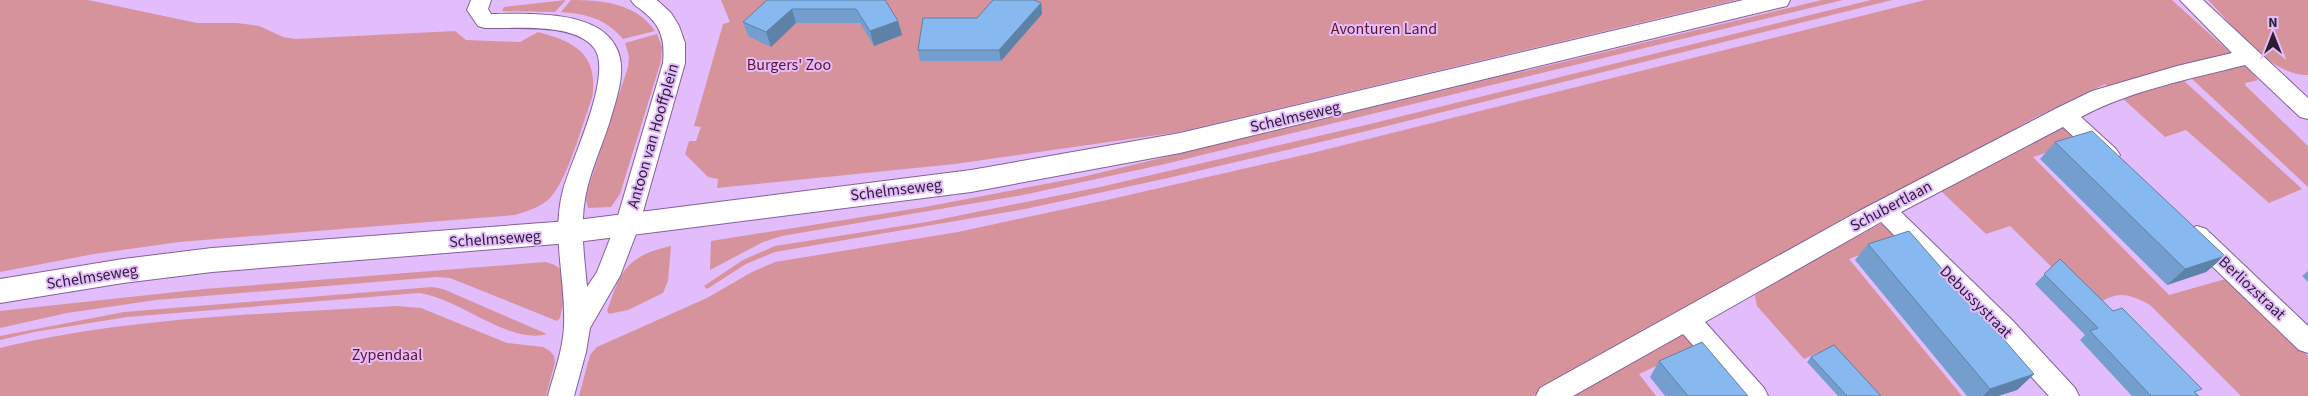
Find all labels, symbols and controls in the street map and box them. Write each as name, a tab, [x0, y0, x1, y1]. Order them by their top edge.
north arrow	[2248, 10, 2298, 60]
text: N	[2268, 13, 2278, 33]
park label: Avonturen Land	[1331, 18, 1437, 40]
park label: Burgers' Zoo	[747, 54, 831, 76]
street label: Antoon van Hooffplein	[622, 61, 684, 211]
street label: Schelmseweg	[1248, 96, 1342, 138]
street label: Schelmseweg	[849, 173, 943, 207]
street label: Schubertlaan	[1846, 175, 1936, 237]
street label: Schelmseweg	[448, 225, 542, 253]
street label: Berliozstraat	[2214, 251, 2291, 325]
street label: Schelmseweg	[45, 259, 139, 295]
street label: Debussystraat	[1935, 261, 2018, 344]
park label: Zypendaal	[352, 344, 422, 366]

